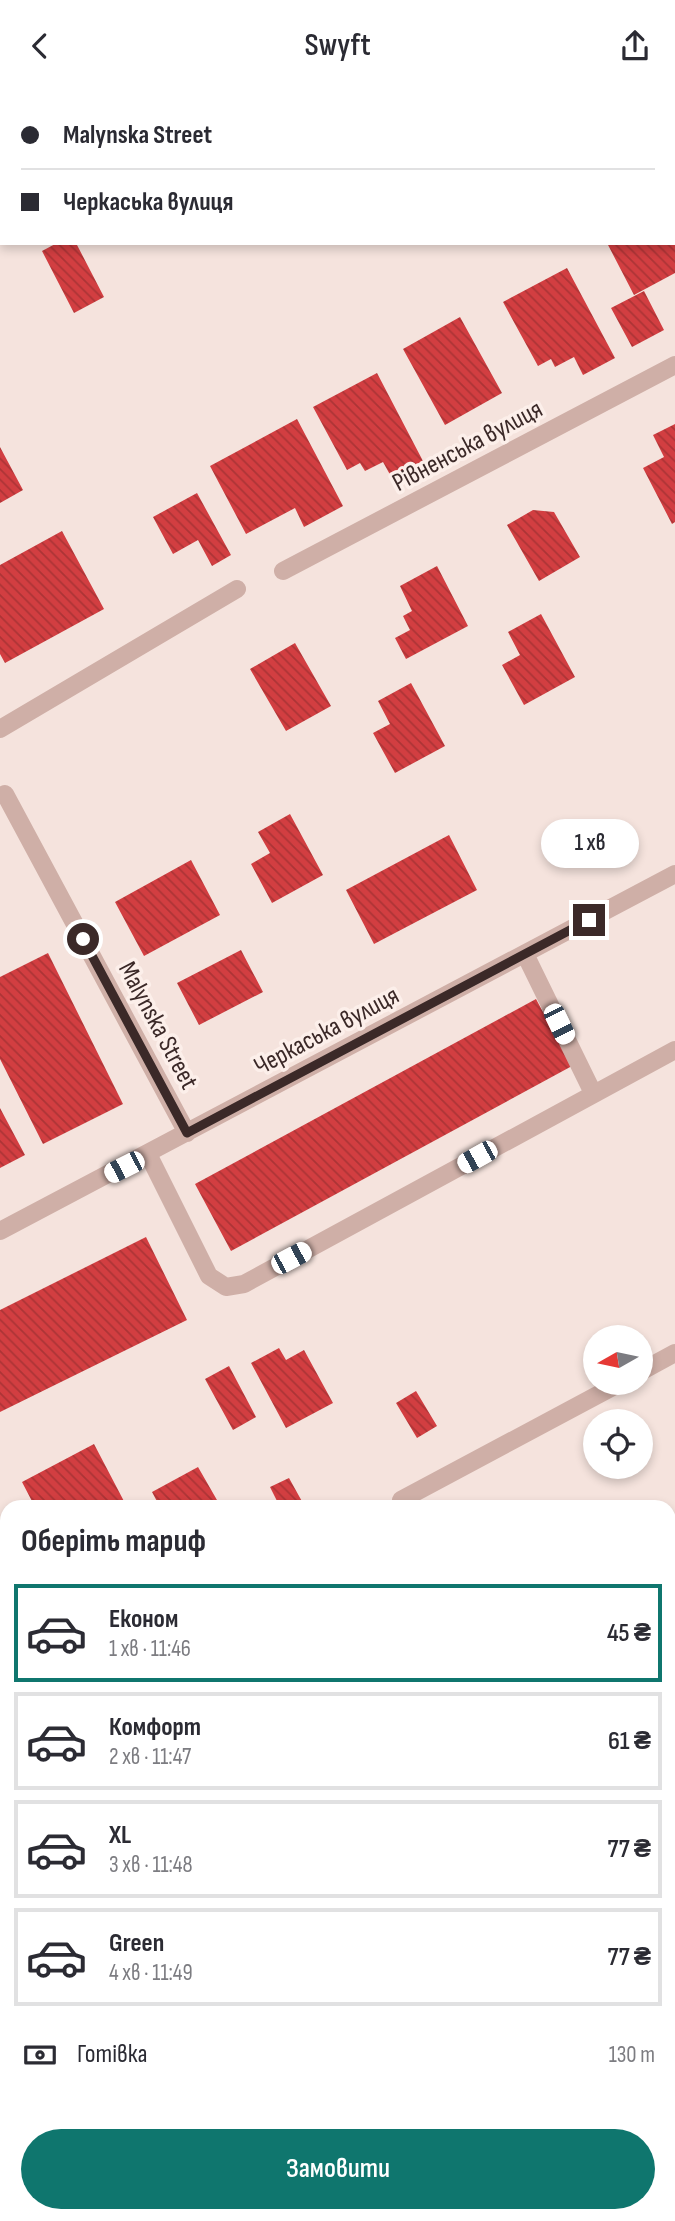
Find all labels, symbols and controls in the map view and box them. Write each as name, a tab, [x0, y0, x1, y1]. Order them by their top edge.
text: Swyft	[304, 26, 371, 65]
icon: back	[21, 27, 59, 65]
icon: share	[616, 27, 654, 65]
text: Malynska Street	[63, 120, 212, 151]
text: Черкаська вулиця	[63, 187, 233, 218]
street label: Рівненська вулиця	[388, 394, 548, 499]
callout: 1 хв	[540, 819, 638, 867]
text: 1 хв	[574, 829, 606, 857]
route end	[573, 904, 605, 936]
route start	[67, 923, 99, 955]
street label: Malynska Street	[111, 957, 204, 1095]
street label: Черкаська вулиця	[249, 980, 405, 1083]
car	[541, 1001, 578, 1047]
car	[454, 1138, 501, 1176]
car	[101, 1148, 148, 1186]
car	[268, 1239, 315, 1277]
north arrow	[583, 1325, 653, 1395]
map controls	[583, 1325, 653, 1479]
button: locate	[583, 1409, 653, 1479]
text: Оберіть тариф	[21, 1522, 206, 1561]
icon: car	[25, 1602, 88, 1665]
text: Економ	[109, 1604, 178, 1635]
text: 45 ₴	[607, 1618, 651, 1649]
text: 1 хв · 11:46	[109, 1635, 191, 1663]
icon: car	[25, 1710, 88, 1773]
text: Комфорт	[109, 1712, 201, 1743]
text: 61 ₴	[608, 1726, 651, 1757]
text: 2 хв · 11:47	[109, 1743, 191, 1771]
icon: car	[25, 1818, 88, 1881]
text: XL	[109, 1820, 131, 1851]
text: 77 ₴	[608, 1834, 651, 1865]
text: 3 хв · 11:48	[109, 1851, 193, 1879]
icon: car	[25, 1926, 88, 1989]
text: Green	[109, 1928, 164, 1959]
text: 77 ₴	[608, 1942, 651, 1973]
text: 4 хв · 11:49	[109, 1959, 193, 1987]
icon: cash	[21, 2036, 59, 2074]
text: Готівка	[77, 2039, 148, 2070]
text: 130 m	[609, 2041, 655, 2069]
button: Замовити	[21, 2129, 655, 2209]

